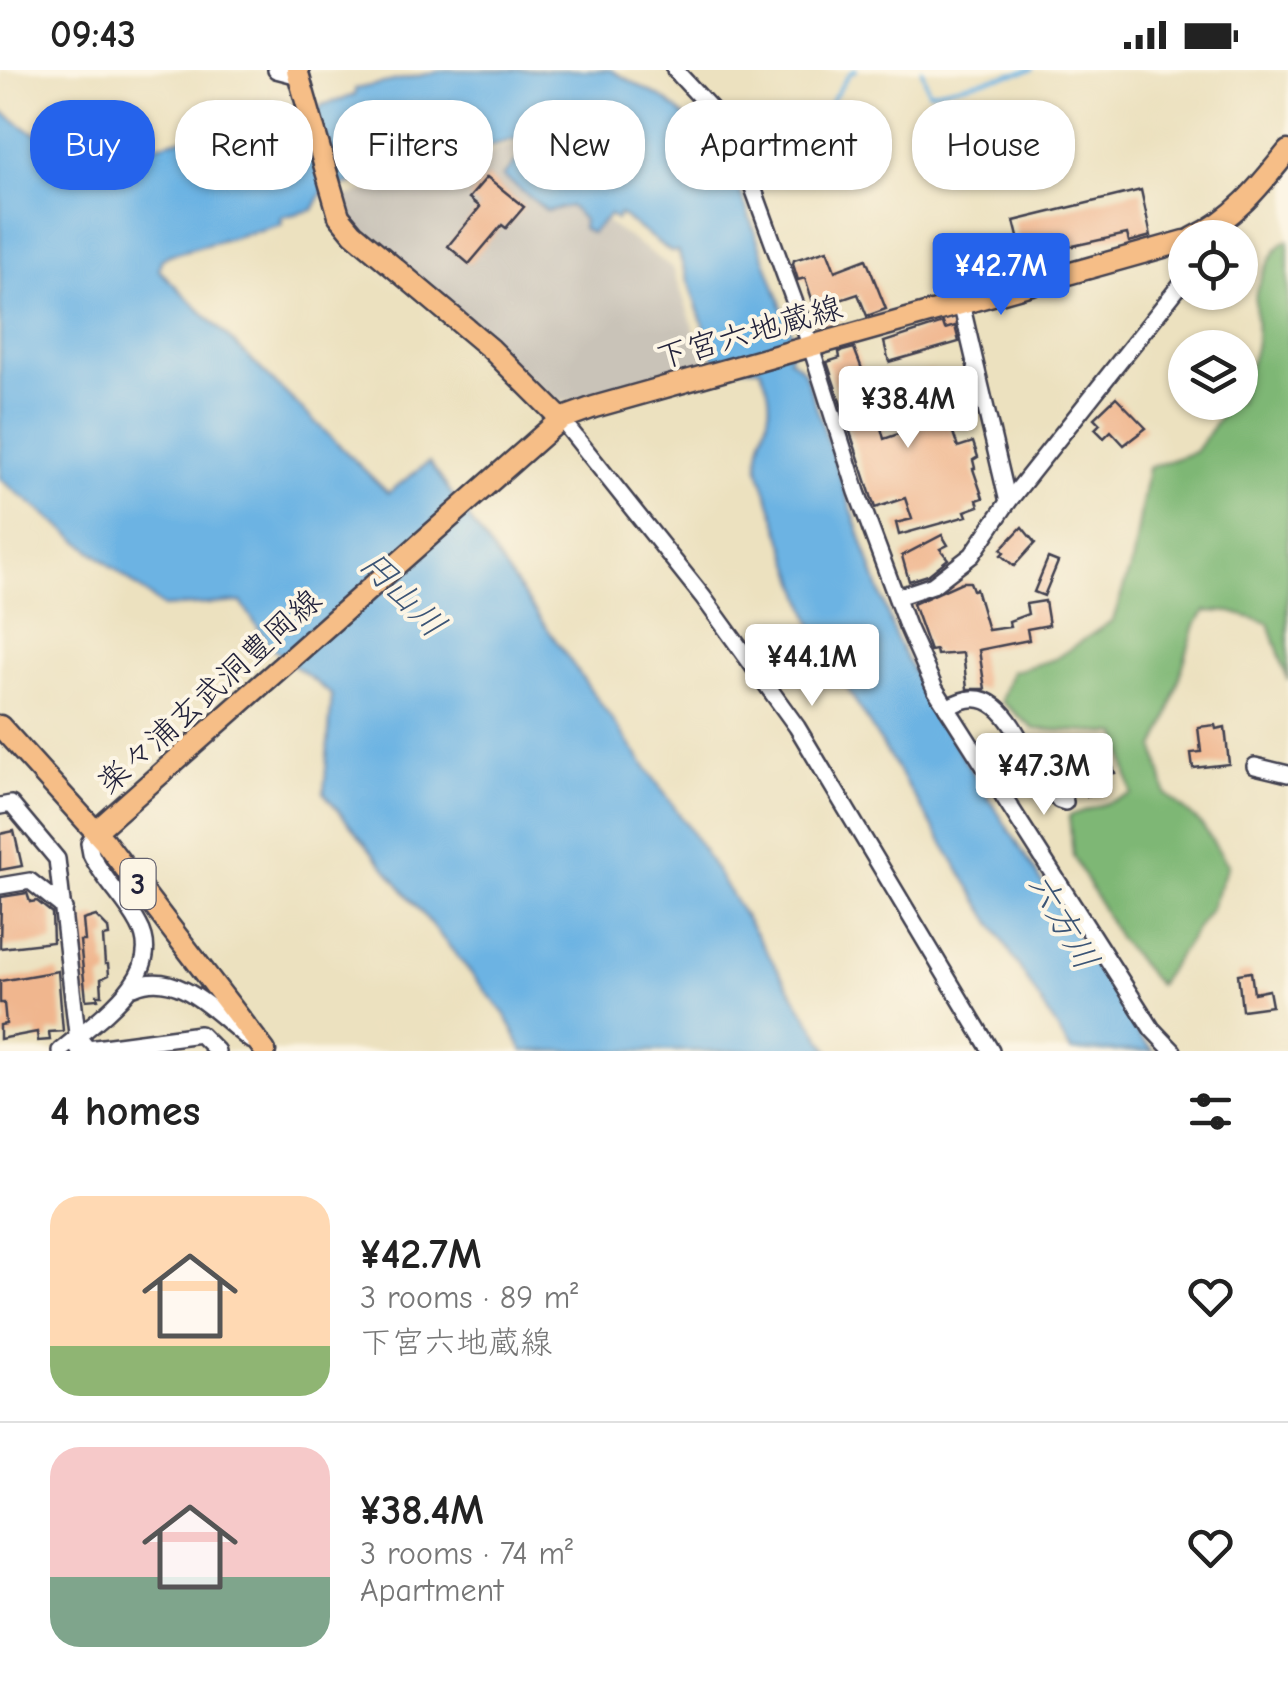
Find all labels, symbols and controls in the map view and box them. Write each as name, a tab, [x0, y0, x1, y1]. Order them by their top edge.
text: 09:43	[50, 13, 136, 57]
chip: Buy	[30, 100, 155, 190]
chip: Rent	[175, 100, 313, 190]
chip: Filters	[333, 100, 493, 190]
chip: New	[513, 100, 645, 190]
chip: Apartment	[665, 100, 892, 190]
chip: House	[912, 100, 1075, 190]
map controls	[1168, 220, 1258, 420]
button: locate	[1168, 220, 1258, 310]
pin: ¥42.7M	[920, 233, 1082, 318]
text: ¥42.7M	[955, 247, 1047, 284]
street label: 下宮六地蔵線	[652, 288, 847, 377]
button: layers	[1168, 330, 1258, 420]
pin: ¥38.4M	[827, 366, 989, 451]
text: ¥38.4M	[861, 380, 955, 417]
water label: 円山川	[351, 543, 454, 646]
street label: 楽々浦玄武洞豊岡線	[90, 581, 329, 801]
pin: ¥44.1M	[731, 624, 893, 709]
text: ¥44.1M	[767, 638, 857, 675]
pin: ¥47.3M	[963, 733, 1125, 818]
text: ¥47.3M	[998, 747, 1090, 784]
road number: 3	[120, 859, 156, 909]
water label: 六方川	[1020, 866, 1108, 977]
icon: filters	[1183, 1084, 1238, 1139]
text: 4 homes	[50, 1087, 200, 1136]
text: ¥42.7M	[360, 1230, 482, 1279]
icon: home	[130, 1236, 250, 1356]
icon: heart	[1183, 1269, 1238, 1324]
text: 3 rooms · 89 m²	[360, 1279, 578, 1316]
text: 下宮六地蔵線	[360, 1324, 552, 1361]
text: ¥38.4M	[360, 1486, 484, 1535]
icon: home	[130, 1487, 250, 1607]
icon: heart	[1183, 1520, 1238, 1575]
text: 3 rooms · 74 m²	[360, 1535, 573, 1572]
text: Apartment	[360, 1572, 503, 1609]

